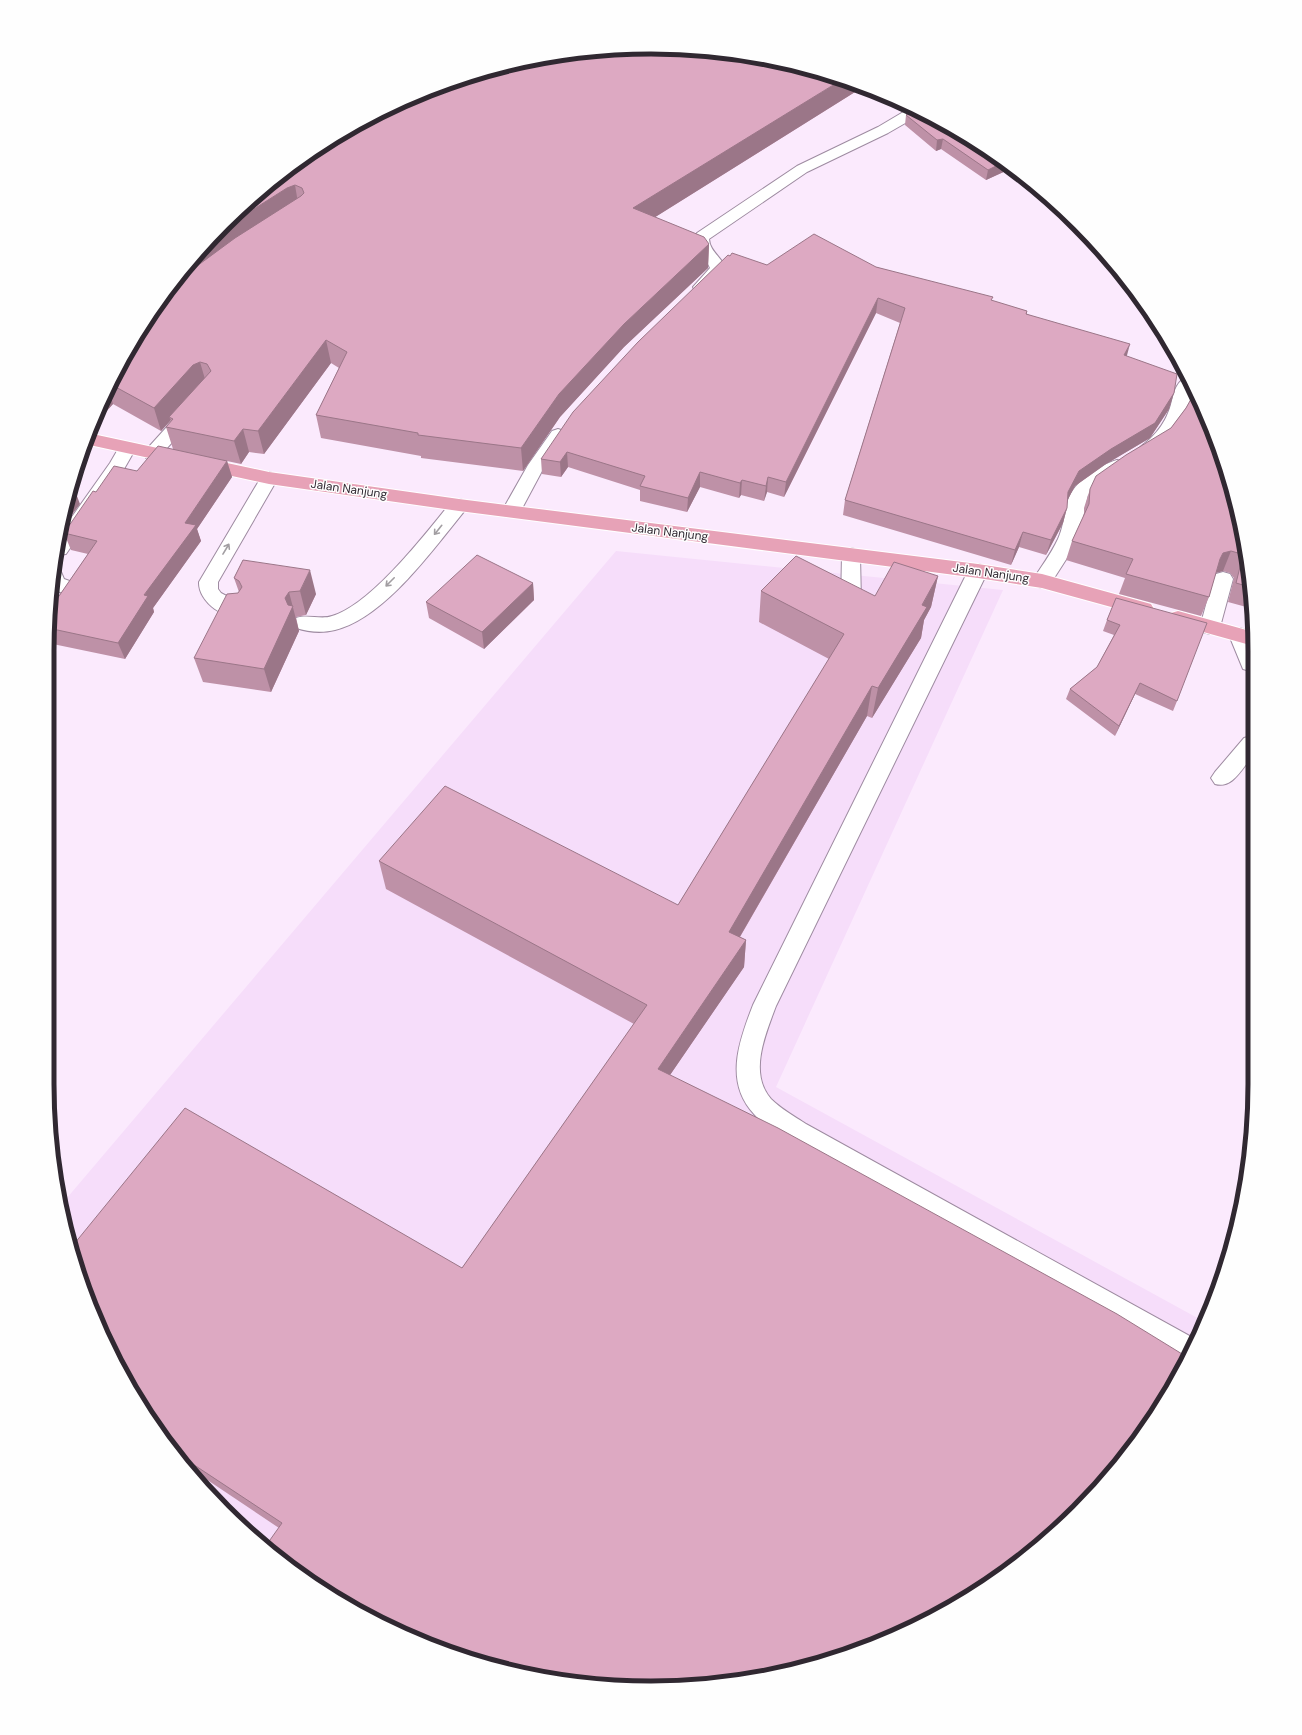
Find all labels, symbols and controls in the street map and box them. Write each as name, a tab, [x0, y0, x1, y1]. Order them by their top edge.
street label: Jalan Nanjung	[310, 476, 388, 502]
street label: Jalan Nanjung	[631, 519, 709, 545]
one-way arrow	[434, 524, 443, 535]
one-way arrow	[223, 543, 231, 555]
street label: Jalan Nanjung	[952, 560, 1030, 586]
one-way arrow	[385, 577, 395, 587]

